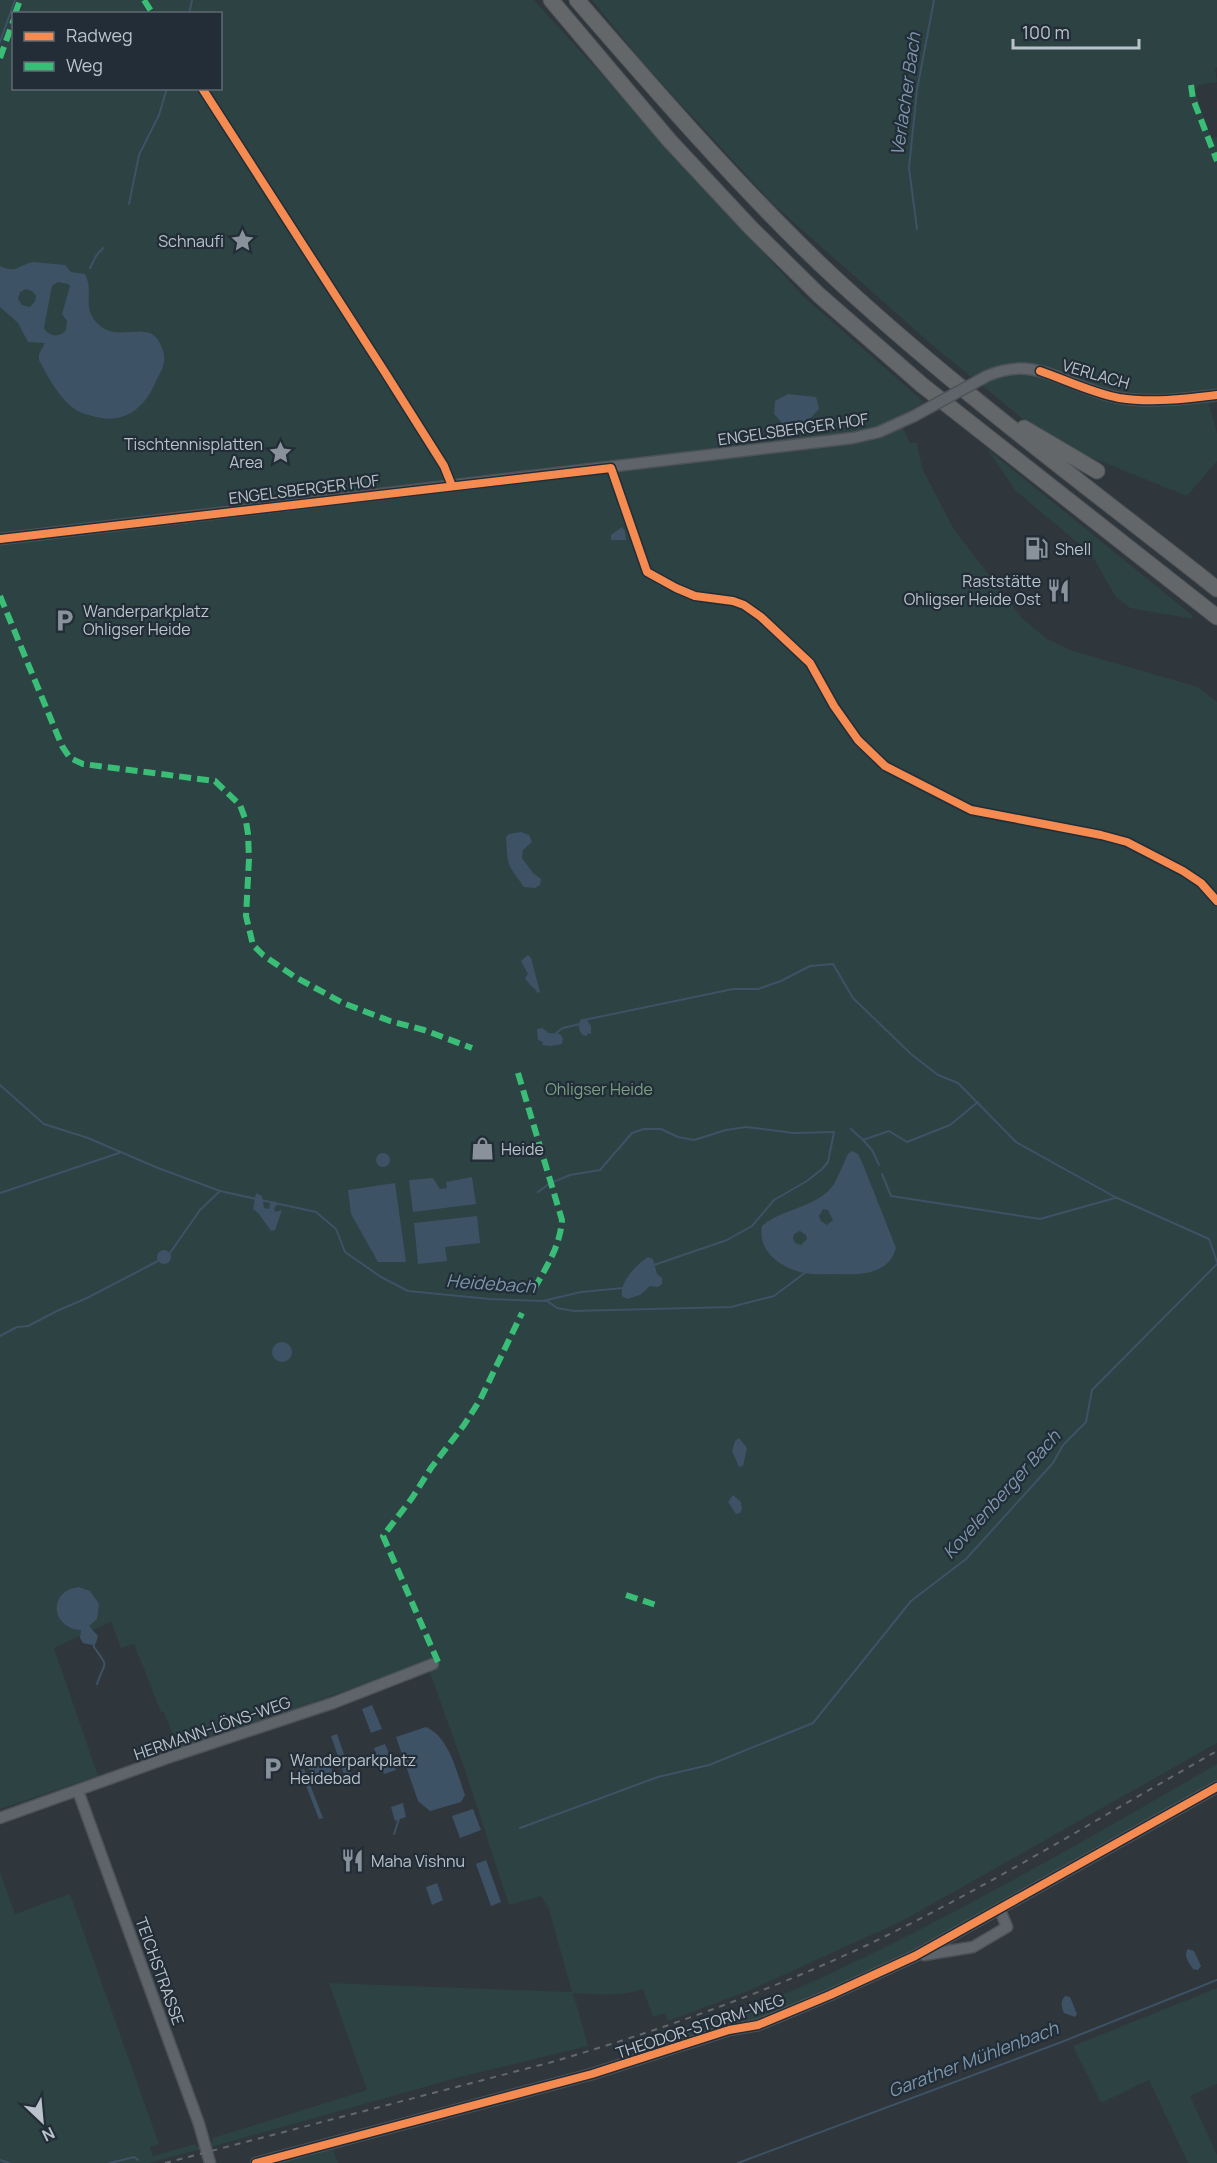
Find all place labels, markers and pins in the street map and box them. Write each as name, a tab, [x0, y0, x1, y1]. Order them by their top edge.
place icon: Schnaufi	[229, 228, 255, 254]
place label: Schnaufi	[158, 230, 224, 252]
place label: Tischtennisplatten Area	[124, 433, 263, 473]
place icon: Tischtennisplatten Area	[268, 440, 294, 466]
fuel station icon: Shell	[1024, 536, 1050, 562]
place label: Shell	[1055, 538, 1091, 560]
place label: Raststätte Ohligser Heide Ost	[904, 570, 1041, 610]
restaurant icon: Raststätte Ohligser Heide Ost	[1046, 577, 1072, 603]
place label: Wanderparkplatz Ohligser Heide	[83, 600, 209, 640]
parking icon: Wanderparkplatz Ohligser Heide	[52, 607, 78, 633]
shop icon: Heide	[470, 1136, 496, 1162]
place label: Heide	[501, 1138, 544, 1160]
place label: Wanderparkplatz Heidebad	[290, 1749, 416, 1789]
parking icon: Wanderparkplatz Heidebad	[259, 1756, 285, 1782]
restaurant icon: Maha Vishnu	[340, 1848, 366, 1874]
place label: Maha Vishnu	[371, 1850, 465, 1872]

